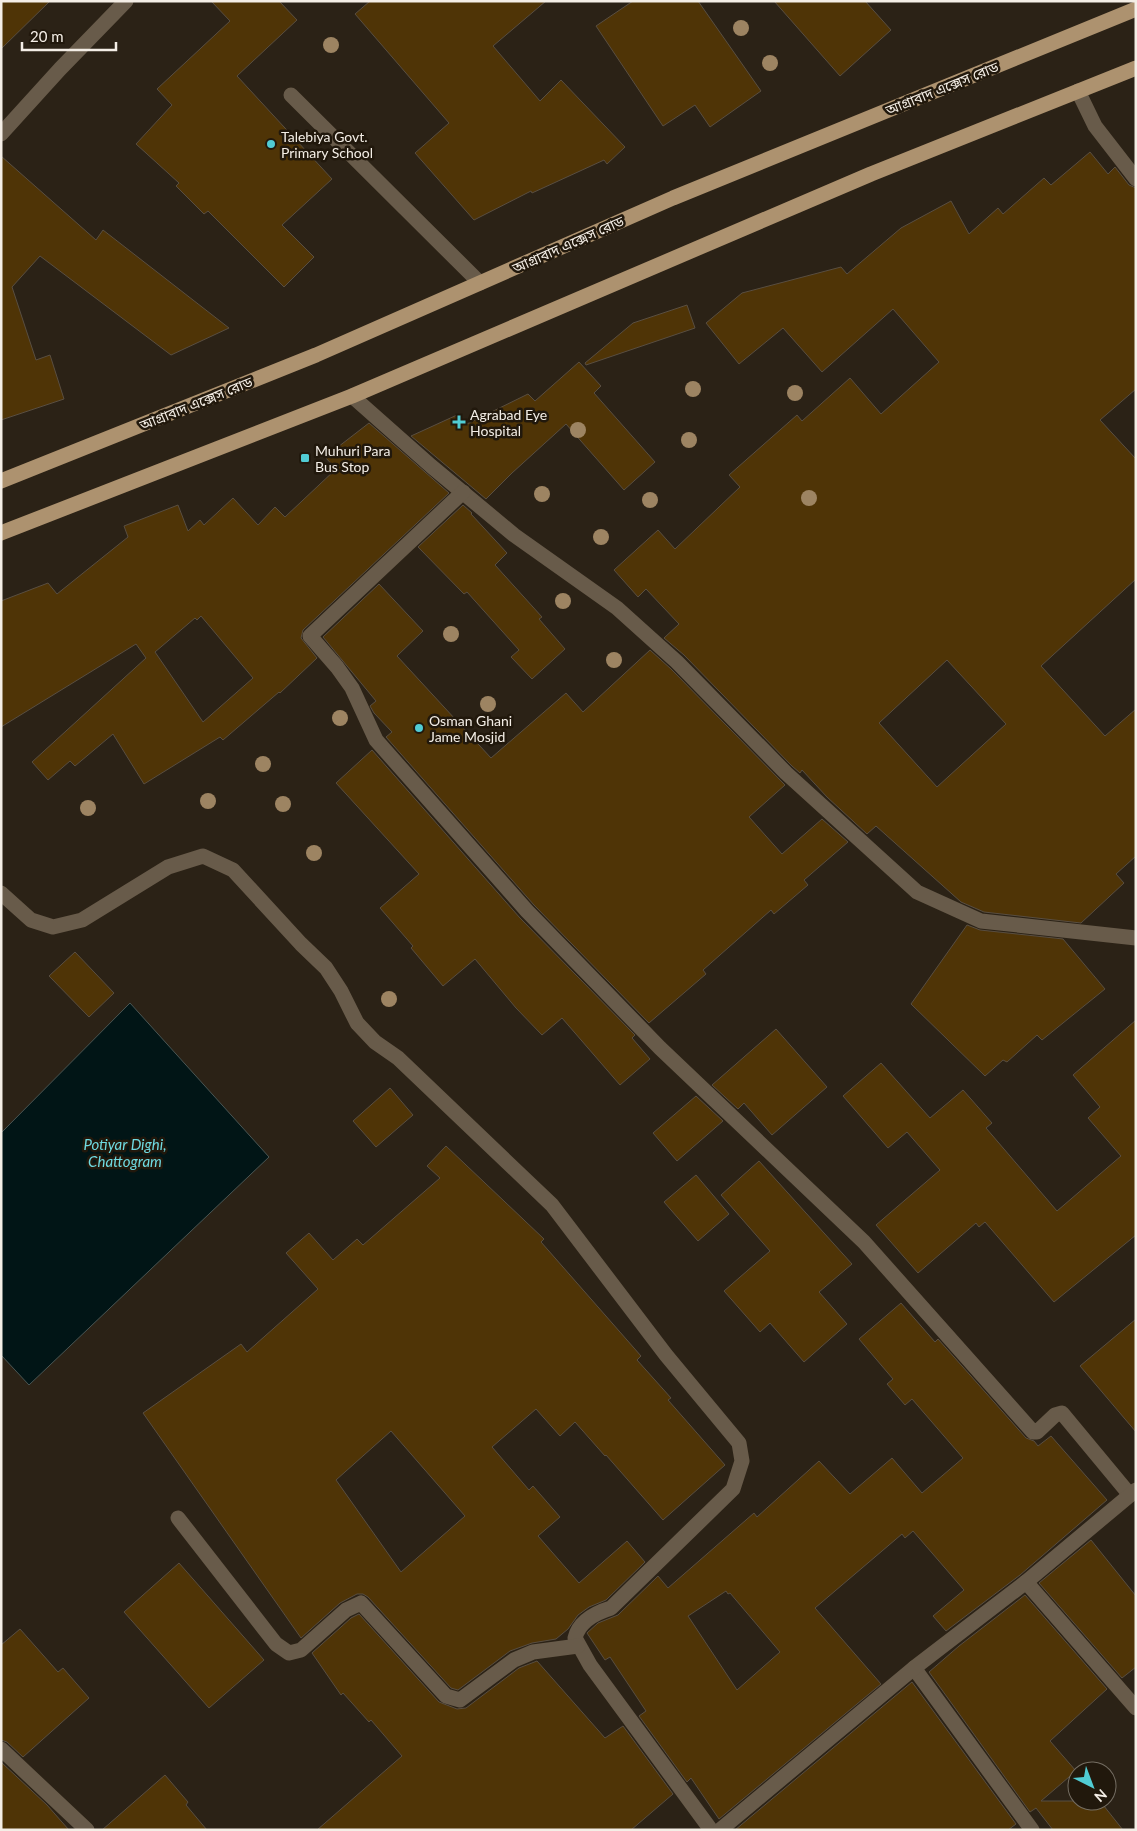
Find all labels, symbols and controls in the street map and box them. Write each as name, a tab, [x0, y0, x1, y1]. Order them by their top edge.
scale bar	[22, 20, 116, 52]
text: 20 m	[30, 27, 64, 45]
street label: আগ্রাবাদ এক্সেস রোড	[882, 57, 1002, 119]
place label: Talebiya Govt. Primary School	[281, 128, 373, 161]
marker: Talebiya Govt. Primary School	[265, 138, 277, 150]
street label: আগ্রাবাদ এক্সেস রোড	[509, 211, 627, 277]
street label: আগ্রাবাদ এক্সেস রোড	[136, 372, 256, 434]
place label: Agrabad Eye Hospital	[470, 406, 547, 439]
marker: Agrabad Eye Hospital	[452, 415, 466, 429]
place label: Muhuri Para Bus Stop	[315, 442, 390, 475]
marker: Muhuri Para Bus Stop	[299, 452, 311, 464]
place label: Osman Ghani Jame Mosjid	[429, 712, 512, 745]
marker: Osman Ghani Jame Mosjid	[413, 722, 425, 734]
water label: Potiyar Dighi, Chattogram	[83, 1135, 167, 1170]
north arrow	[1067, 1761, 1117, 1811]
text: N	[1091, 1786, 1111, 1806]

